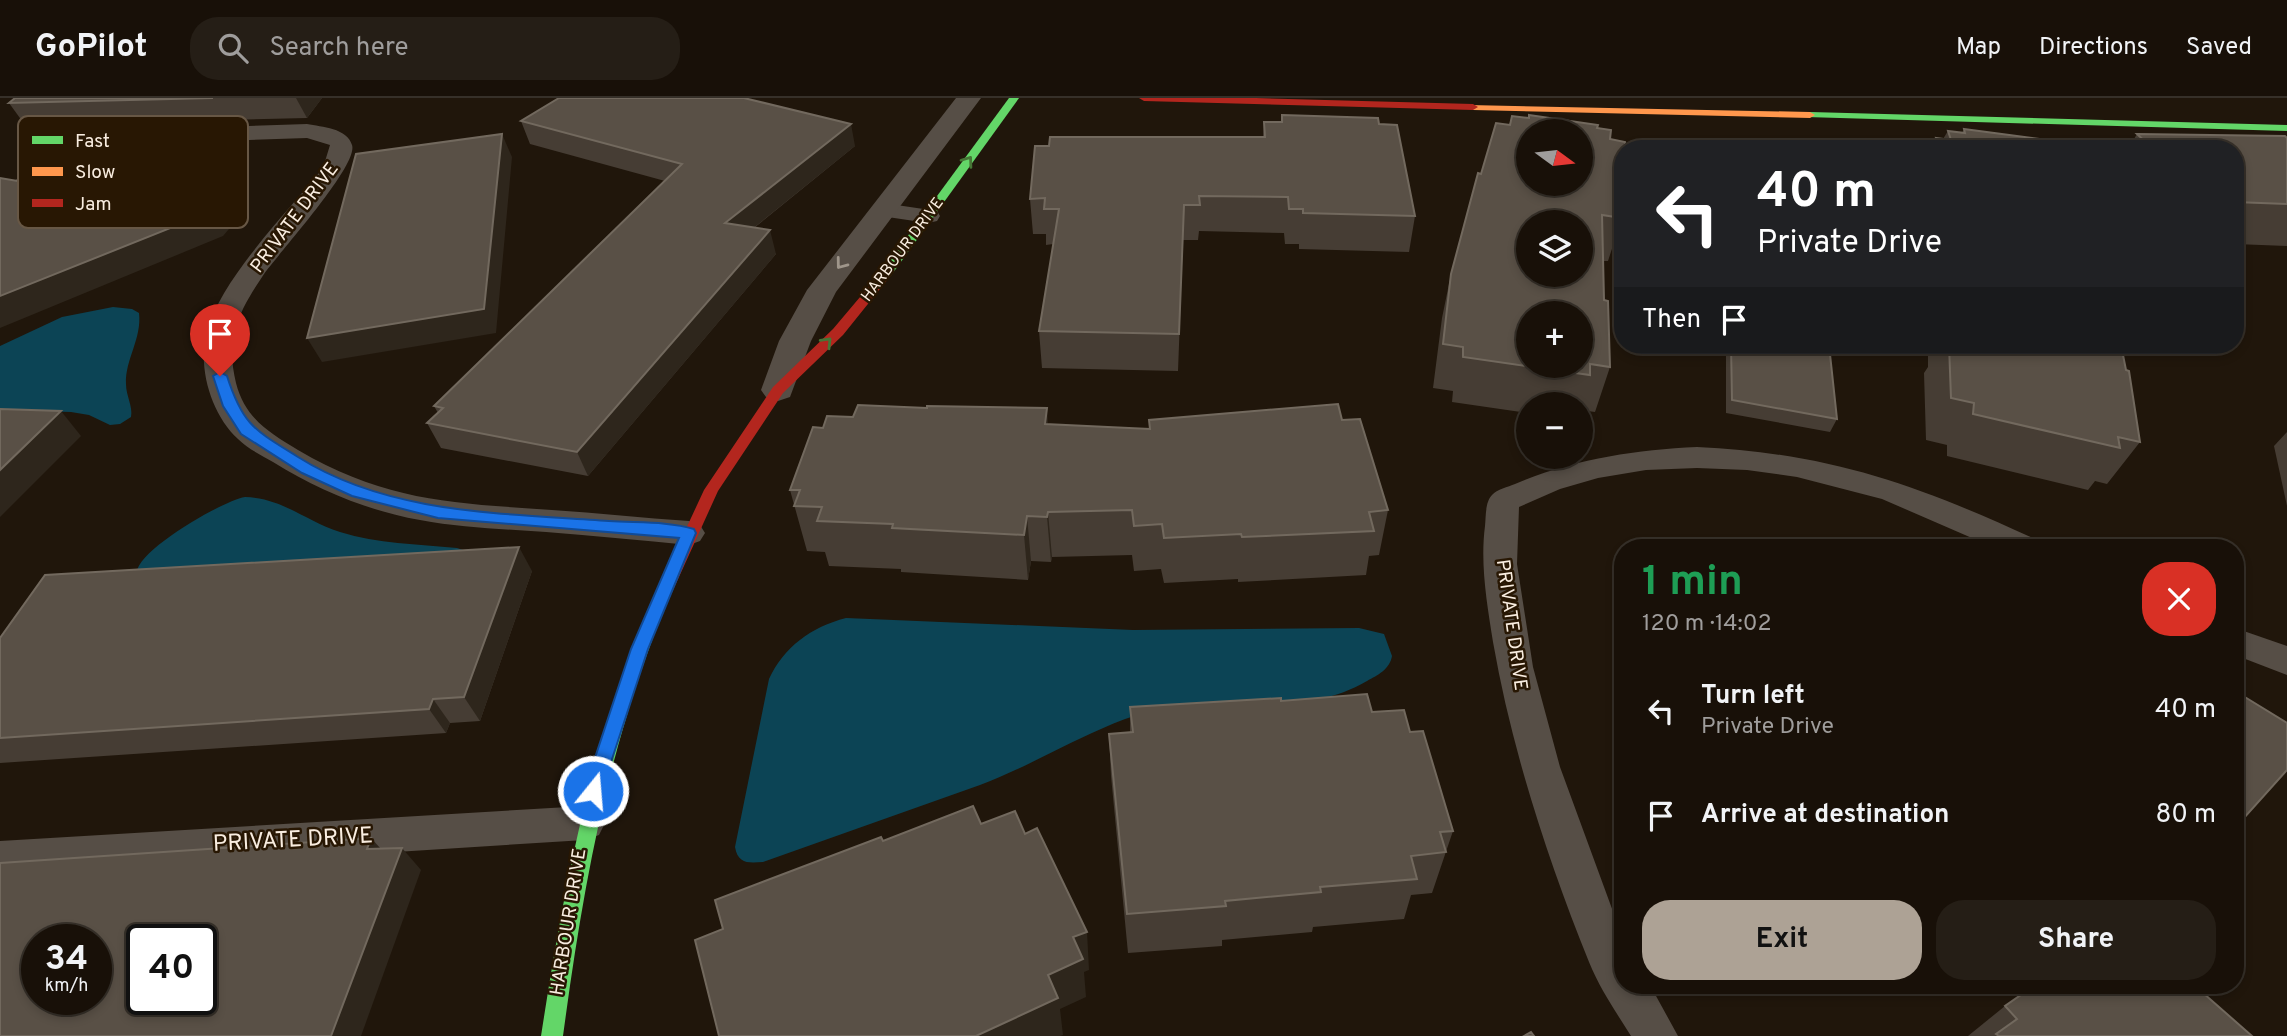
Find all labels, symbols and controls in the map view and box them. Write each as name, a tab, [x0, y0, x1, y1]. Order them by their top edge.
search box	[190, 17, 680, 80]
text: GoPilot	[35, 27, 148, 69]
icon: search	[214, 29, 252, 67]
text: Search here	[270, 32, 408, 65]
text: Map	[1956, 33, 2001, 63]
text: Directions	[2039, 33, 2148, 63]
text: Saved	[2186, 33, 2252, 63]
legend	[18, 116, 248, 228]
north arrow	[1516, 119, 1592, 196]
map controls	[1516, 119, 1593, 469]
text: Fast	[75, 130, 110, 154]
one-way arrow	[960, 156, 973, 169]
street label: PRIVATE DRIVE	[246, 158, 344, 278]
text: Slow	[75, 161, 115, 185]
text: 40 m	[1757, 163, 1876, 225]
icon: left	[1642, 168, 1733, 259]
text: Jam	[75, 193, 112, 217]
street label: HARBOUR DRIVE	[857, 194, 949, 306]
button: layers	[1516, 210, 1593, 287]
text: Private Drive	[1757, 224, 1942, 264]
one-way arrow	[836, 256, 849, 269]
button: +	[1516, 301, 1593, 378]
icon: arrive	[1715, 301, 1753, 339]
pin	[190, 304, 250, 376]
text: Then	[1642, 304, 1701, 337]
icon: arrive	[201, 315, 239, 353]
one-way arrow	[818, 338, 831, 351]
button: −	[1516, 392, 1593, 469]
text: 1 min	[1642, 557, 1743, 610]
street label: PRIVATE DRIVE	[1490, 558, 1532, 692]
button: close	[2142, 562, 2216, 636]
text: 120 m · 14:02	[1642, 610, 1772, 639]
text: Turn left	[1701, 680, 1805, 713]
icon: left	[1642, 692, 1680, 730]
text: 40 m	[2155, 694, 2216, 727]
text: Private Drive	[1701, 713, 1834, 742]
position arrow	[556, 754, 630, 828]
icon: arrive	[1642, 797, 1680, 835]
text: Arrive at destination	[1701, 799, 1949, 832]
text: 80 m	[2156, 799, 2216, 832]
street label: PRIVATE DRIVE	[212, 822, 374, 860]
street label: HARBOUR DRIVE	[546, 847, 592, 997]
button: Exit	[1642, 900, 1922, 980]
button: Share	[1936, 900, 2216, 980]
speed limit sign: 40	[126, 924, 217, 1015]
text: 34	[45, 938, 88, 982]
text: km/h	[45, 975, 88, 998]

